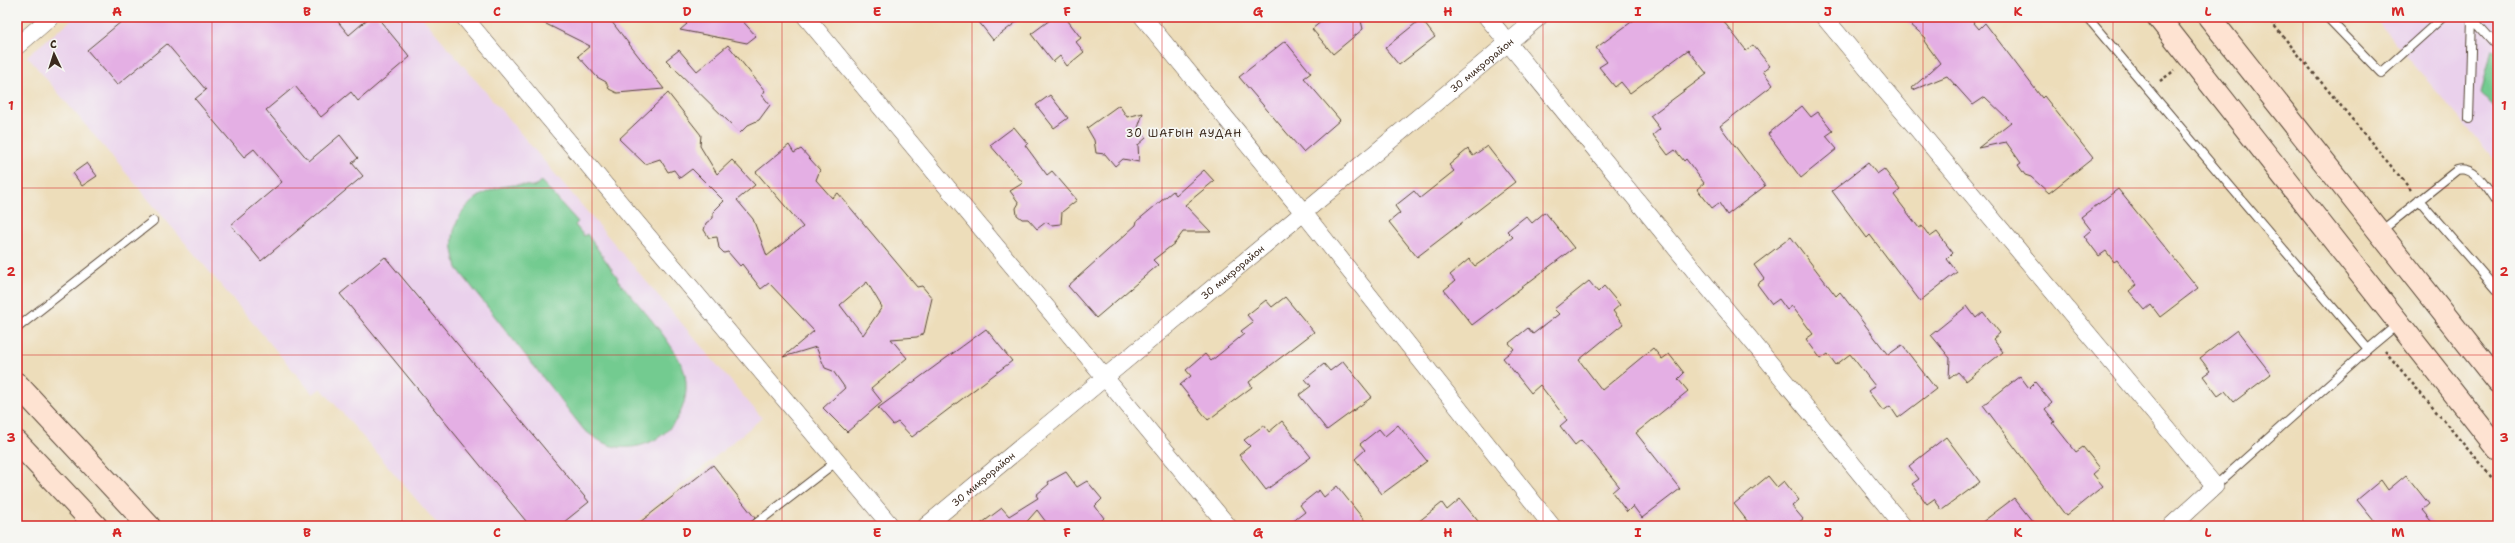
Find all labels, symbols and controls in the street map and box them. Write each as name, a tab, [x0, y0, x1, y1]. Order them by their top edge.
text: A	[112, 3, 122, 20]
text: B	[303, 3, 311, 20]
text: C	[493, 3, 501, 20]
text: D	[682, 3, 692, 20]
text: E	[873, 3, 882, 20]
text: F	[1063, 3, 1071, 20]
text: G	[1253, 3, 1264, 20]
text: H	[1443, 3, 1453, 20]
text: I	[1634, 3, 1642, 20]
text: J	[1824, 3, 1832, 20]
text: K	[2014, 3, 2023, 20]
text: L	[2204, 3, 2212, 20]
text: M	[2391, 3, 2405, 20]
north arrow	[34, 34, 74, 74]
street label: 30 микрорайон	[1447, 35, 1516, 95]
text: С	[49, 37, 57, 52]
text: 1	[8, 97, 14, 114]
text: 1	[2501, 97, 2507, 114]
district label: 30 ШАҒЫН АУДАН	[1126, 126, 1242, 141]
street label: 30 микрорайон	[1198, 241, 1267, 302]
text: 2	[6, 263, 16, 280]
text: 2	[2499, 263, 2509, 280]
text: 3	[6, 429, 16, 446]
text: 3	[2499, 429, 2509, 446]
street label: 30 микрорайон	[948, 448, 1017, 509]
text: A	[112, 524, 122, 541]
text: B	[303, 524, 311, 541]
text: C	[493, 524, 501, 541]
text: D	[682, 524, 692, 541]
text: E	[873, 524, 882, 541]
text: F	[1063, 524, 1071, 541]
text: G	[1253, 524, 1264, 541]
text: H	[1443, 524, 1453, 541]
text: I	[1634, 524, 1642, 541]
text: J	[1824, 524, 1832, 541]
text: K	[2014, 524, 2023, 541]
text: L	[2204, 524, 2212, 541]
text: M	[2391, 524, 2405, 541]

